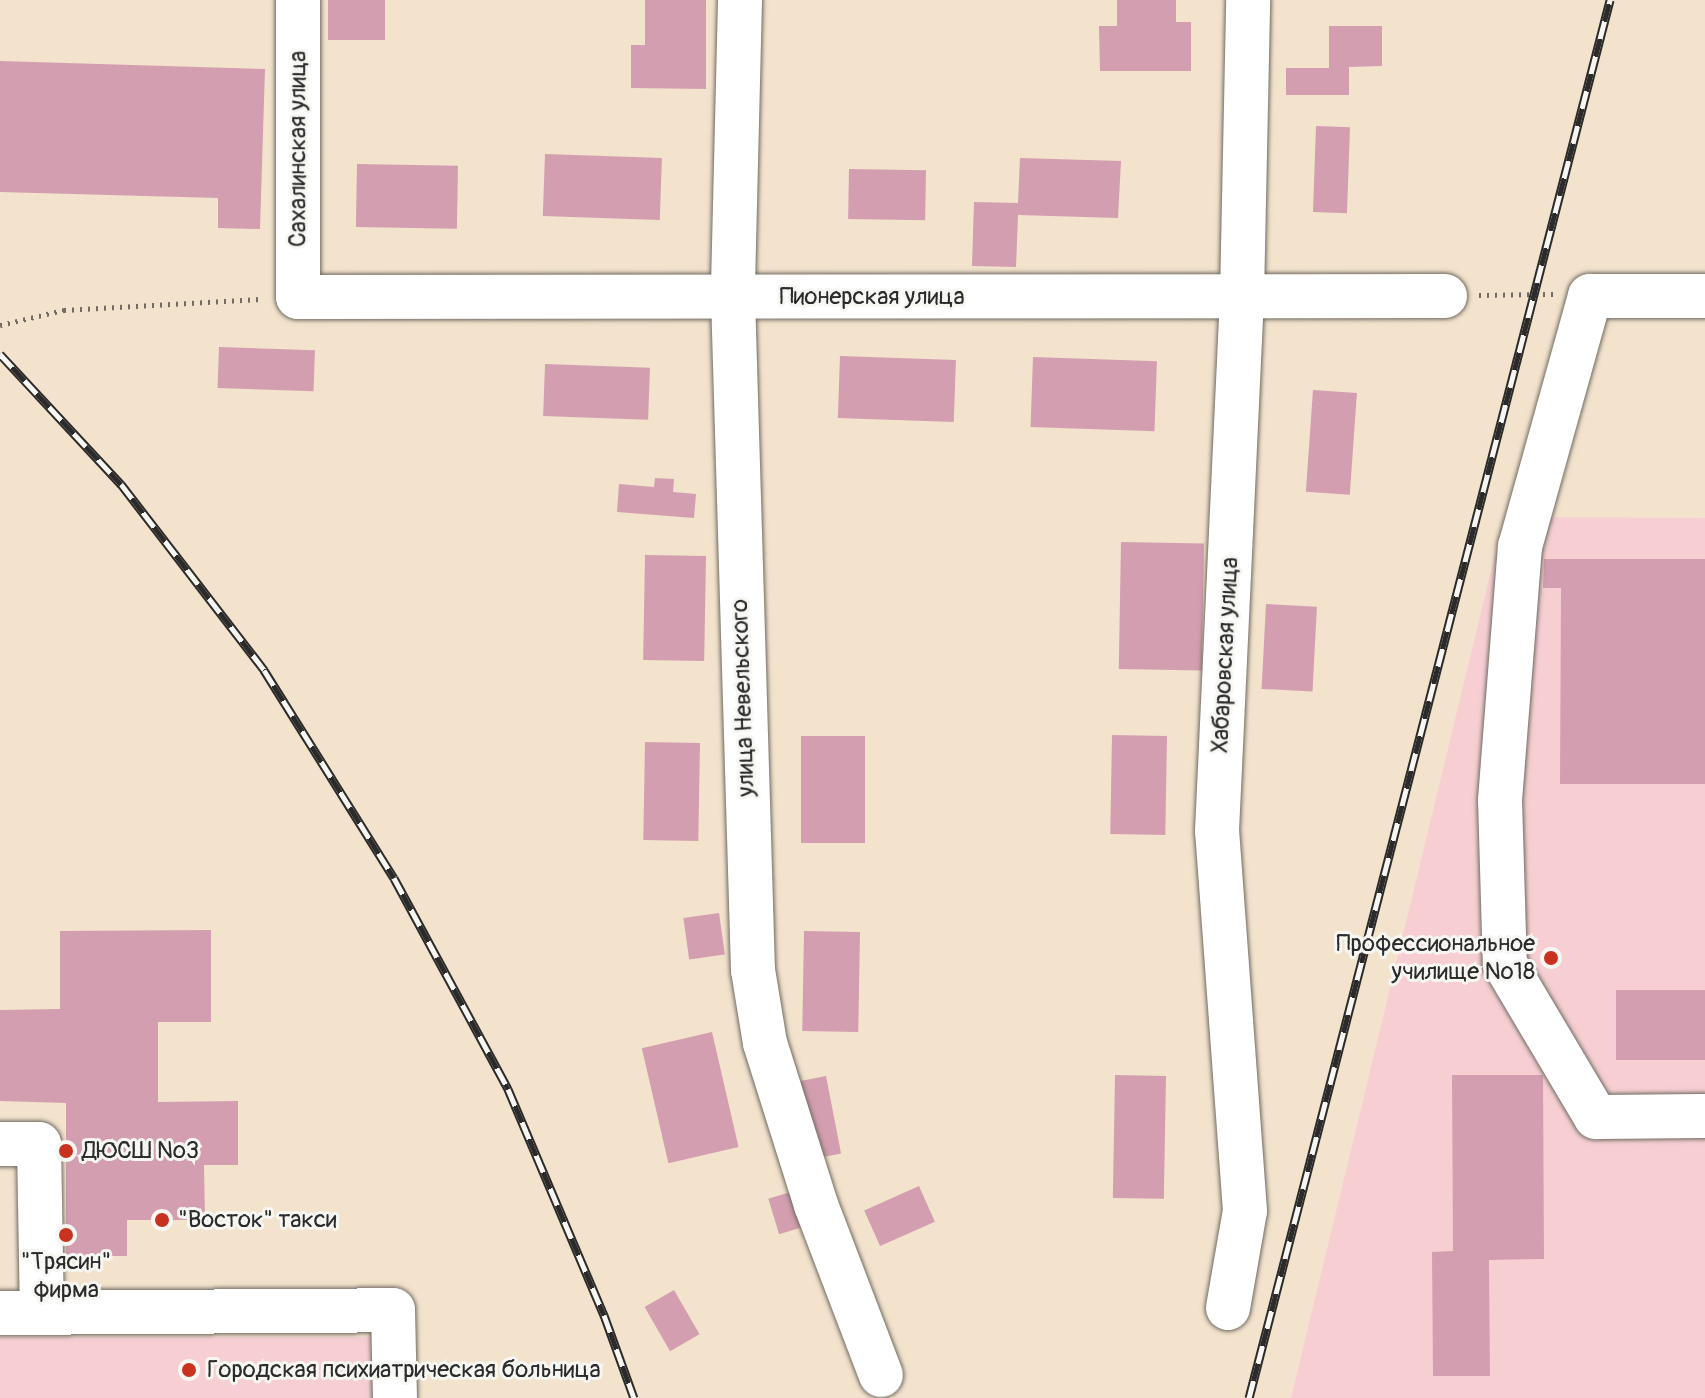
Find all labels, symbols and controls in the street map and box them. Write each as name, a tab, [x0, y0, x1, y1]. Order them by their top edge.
street label: Сахалинская улица	[284, 51, 312, 247]
street label: Пионерская улица	[779, 283, 965, 311]
street label: Хабаровская улица	[1205, 556, 1245, 754]
street label: улица Невельского	[725, 599, 761, 797]
place label: Профессиональное училище №18	[1336, 930, 1535, 986]
marker: Профессиональное училище №18	[1542, 949, 1560, 967]
place label: ДЮСШ №3	[82, 1137, 199, 1165]
marker: ДЮСШ №3	[57, 1142, 75, 1160]
place label: "Восток" такси	[178, 1206, 337, 1234]
marker: "Восток" такси	[153, 1211, 171, 1229]
marker: "Трясин" фирма	[57, 1226, 75, 1244]
place label: "Трясин" фирма	[21, 1248, 111, 1304]
place label: Городская психиатрическая больница	[207, 1356, 601, 1384]
marker: Городская психиатрическая больница	[178, 1359, 200, 1381]

